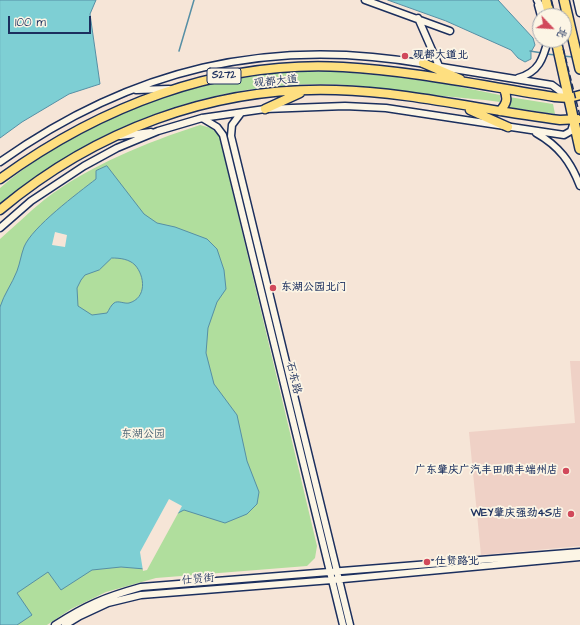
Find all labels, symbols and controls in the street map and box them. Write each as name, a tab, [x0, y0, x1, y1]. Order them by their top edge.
scale bar	[10, 8, 93, 34]
north arrow	[532, 8, 572, 48]
text: 100 m	[15, 14, 46, 31]
text: 北	[553, 25, 572, 41]
place label: 砚都大道北	[413, 49, 468, 63]
marker: 砚都大道北	[400, 51, 410, 61]
road number: S272	[207, 68, 241, 84]
street label: 砚都大道	[253, 73, 299, 91]
place label: 东湖公园北门	[281, 281, 347, 295]
marker: 东湖公园北门	[268, 283, 278, 293]
street label: 石东路	[283, 360, 303, 396]
park label: 东湖公园	[121, 428, 165, 442]
place label: 广东肇庆广汽丰田顺丰端州店	[415, 464, 558, 478]
marker: 广东肇庆广汽丰田顺丰端州店	[561, 466, 571, 476]
place label: WEY肇庆强劲4S店	[471, 507, 563, 521]
marker: WEY肇庆强劲4S店	[566, 509, 576, 519]
place label: 仕贤路北	[435, 555, 479, 569]
marker: 仕贤路北	[422, 557, 432, 567]
street label: 仕贤街	[181, 572, 215, 588]

